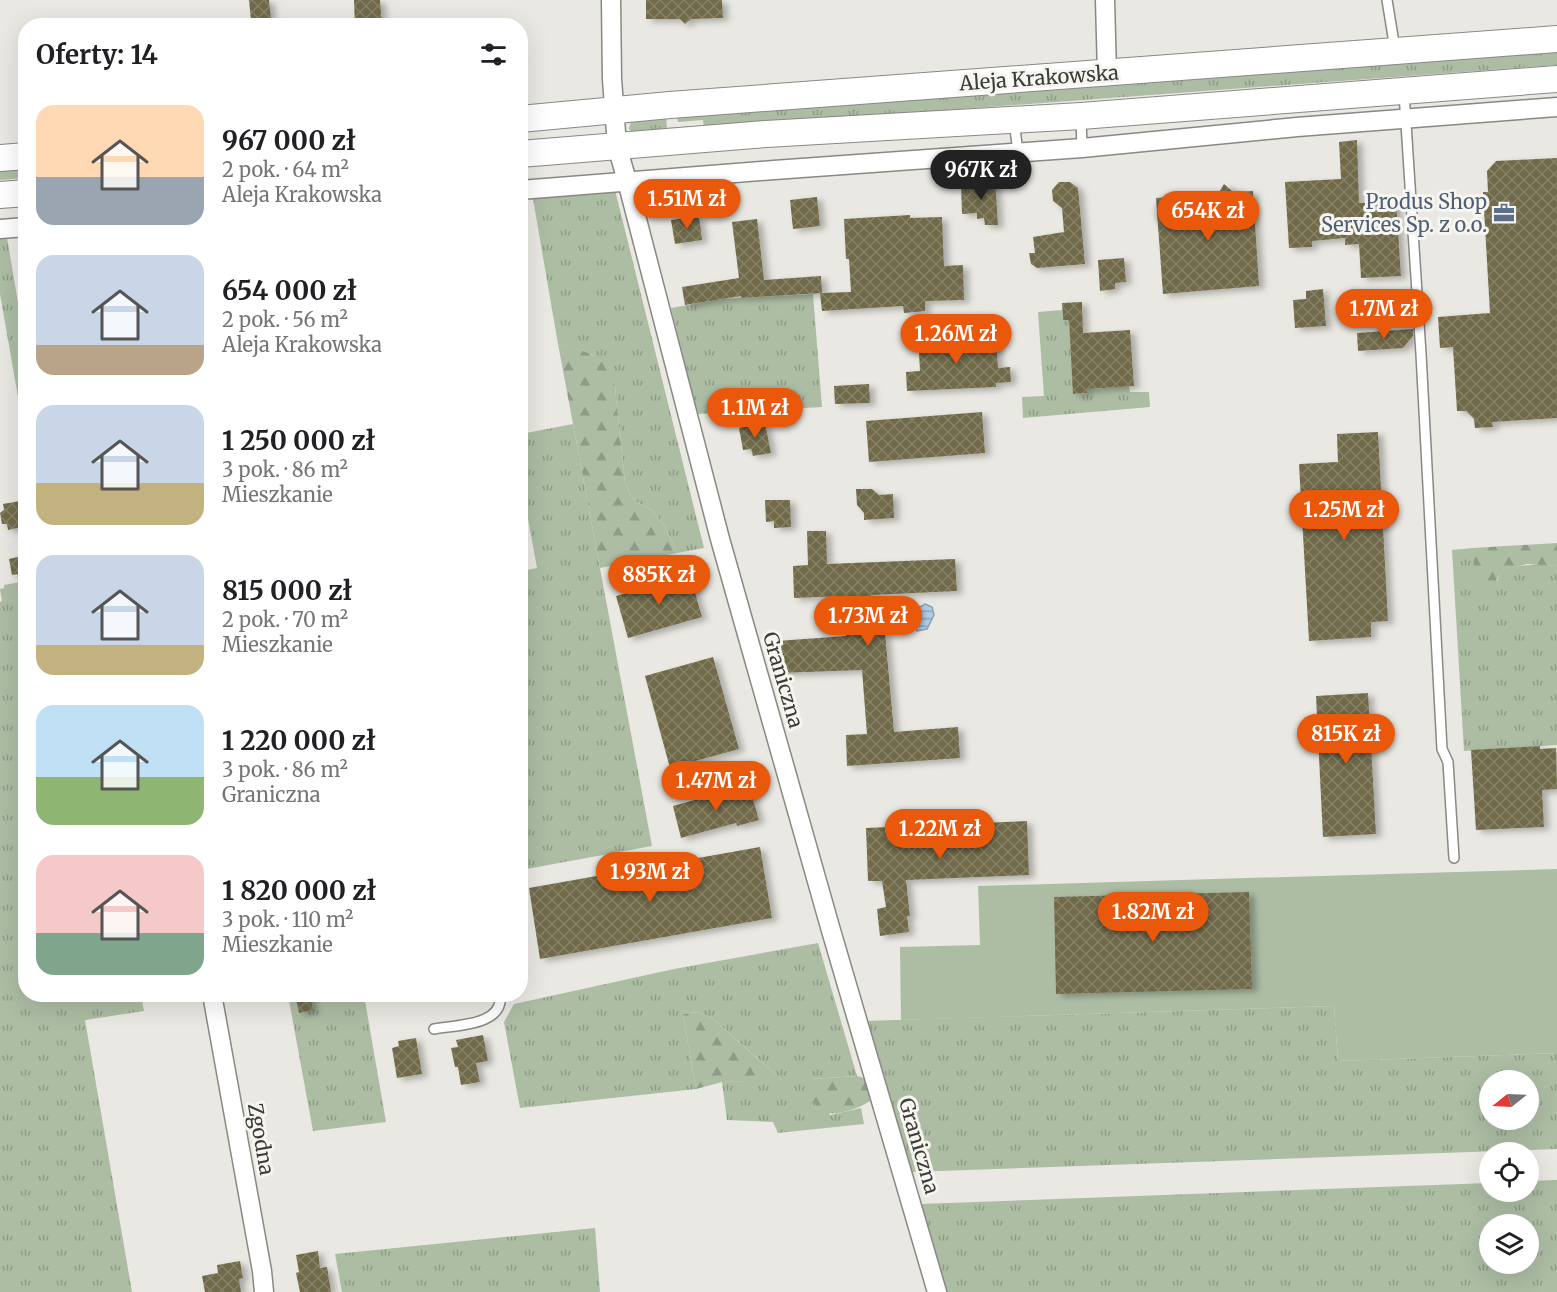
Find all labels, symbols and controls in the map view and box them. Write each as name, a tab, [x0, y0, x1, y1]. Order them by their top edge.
text: Oferty: 14	[36, 38, 158, 71]
icon: filters	[477, 38, 510, 71]
street label: Aleja Krakowska	[957, 59, 1120, 96]
text: 967 000 zł	[222, 124, 356, 157]
icon: home	[84, 129, 156, 201]
pin: 967K zł	[926, 150, 1036, 201]
text: 2 pok. · 64 m²	[222, 157, 349, 182]
text: 967K zł	[945, 157, 1017, 182]
pin: 1.51M zł	[625, 179, 749, 230]
text: Aleja Krakowska	[222, 182, 382, 207]
text: 1.51M zł	[648, 186, 726, 211]
place label: Produs Shop Services Sp. z o.o.	[1321, 189, 1487, 237]
pin: 654K zł	[1153, 191, 1263, 242]
text: 654K zł	[1171, 198, 1245, 223]
office icon: Produs Shop Services Sp. z o.o.	[1492, 201, 1516, 225]
text: 654 000 zł	[222, 274, 357, 307]
icon: home	[84, 279, 156, 351]
pin: 1.7M zł	[1329, 289, 1439, 340]
text: 1.7M zł	[1350, 296, 1418, 321]
text: 2 pok. · 56 m²	[222, 307, 348, 332]
pin: 1.26M zł	[894, 314, 1018, 365]
text: 1.26M zł	[915, 321, 997, 346]
text: Aleja Krakowska	[222, 332, 382, 357]
pin: 1.1M zł	[700, 388, 810, 439]
text: 1.1M zł	[721, 395, 789, 420]
text: 1 250 000 zł	[222, 424, 375, 457]
icon: home	[84, 429, 156, 501]
text: 3 pok. · 86 m²	[222, 457, 348, 482]
text: Mieszkanie	[222, 482, 333, 507]
pin: 1.25M zł	[1282, 490, 1406, 541]
text: 1.25M zł	[1303, 497, 1385, 522]
pin: 885K zł	[604, 555, 714, 606]
text: 885K zł	[622, 562, 696, 587]
text: 815 000 zł	[222, 574, 352, 607]
icon: home	[84, 579, 156, 651]
pin: 1.73M zł	[806, 596, 930, 647]
text: 1.73M zł	[828, 603, 908, 628]
text: 2 pok. · 70 m²	[222, 607, 348, 632]
street label: Graniczna	[758, 629, 809, 731]
text: Mieszkanie	[222, 632, 333, 657]
pin: 815K zł	[1291, 714, 1401, 765]
text: 815K zł	[1311, 721, 1381, 746]
text: 1 220 000 zł	[222, 724, 376, 757]
icon: home	[84, 729, 156, 801]
text: 3 pok. · 86 m²	[222, 757, 348, 782]
pin: 1.47M zł	[654, 761, 778, 812]
text: 1.47M zł	[676, 768, 756, 793]
text: Graniczna	[222, 782, 320, 807]
pin: 1.22M zł	[878, 809, 1002, 860]
text: 1.22M zł	[899, 816, 981, 841]
pin: 1.93M zł	[588, 852, 712, 903]
text: 1.93M zł	[610, 859, 690, 884]
text: 1 820 000 zł	[222, 874, 376, 907]
icon: home	[84, 879, 156, 951]
pin: 1.82M zł	[1091, 892, 1215, 943]
text: 1.82M zł	[1112, 899, 1194, 924]
text: 3 pok. · 110 m²	[222, 907, 353, 932]
text: Mieszkanie	[222, 932, 333, 957]
north arrow	[1479, 1070, 1539, 1130]
map controls	[1479, 1070, 1539, 1274]
street label: Graniczna	[894, 1095, 945, 1197]
street label: Zgodna	[243, 1101, 280, 1177]
button: locate	[1479, 1142, 1539, 1202]
button: layers	[1479, 1214, 1539, 1274]

